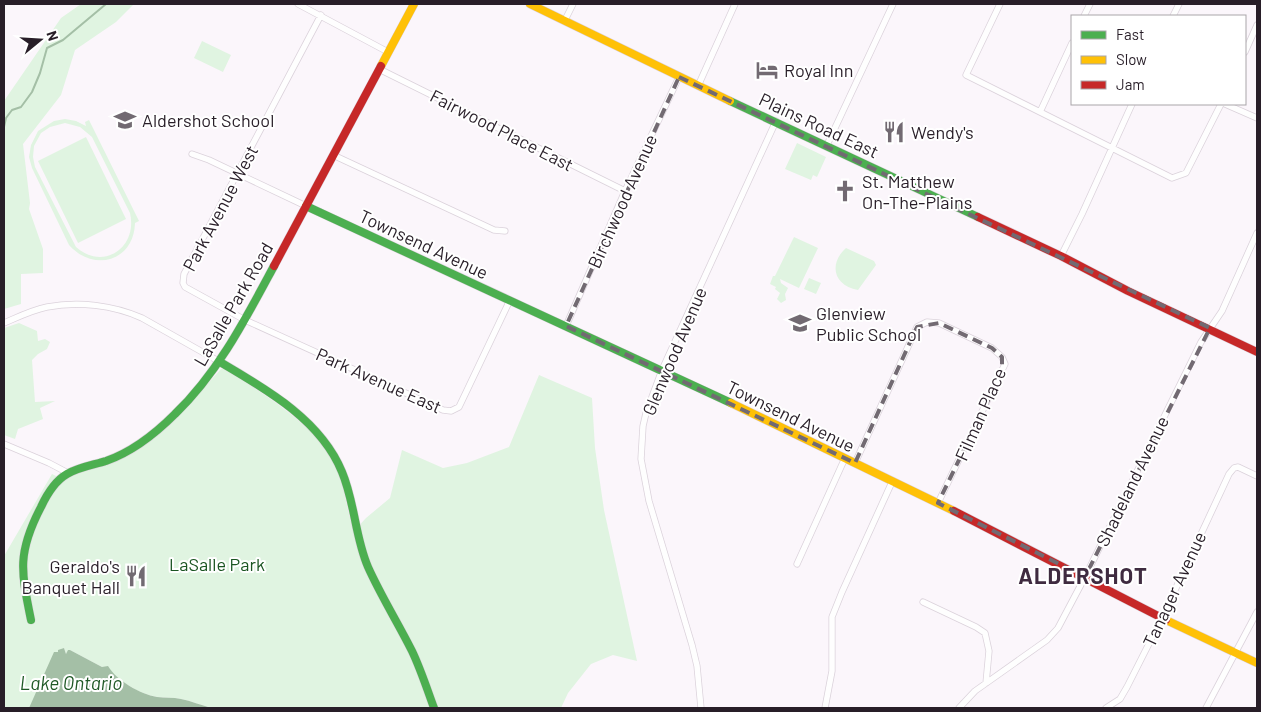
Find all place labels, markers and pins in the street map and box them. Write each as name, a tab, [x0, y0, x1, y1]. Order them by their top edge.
hotel icon: Royal Inn	[754, 57, 780, 83]
place label: Royal Inn	[784, 59, 854, 81]
school or university icon: Aldershot School	[112, 107, 138, 133]
place label: Aldershot School	[142, 109, 274, 131]
restaurant icon: Wendy's	[881, 119, 907, 145]
place label: Wendy's	[911, 121, 974, 143]
place label: St. Matthew On-The-Plains	[862, 170, 972, 213]
church icon: St. Matthew On-The-Plains	[832, 178, 858, 204]
place label: Glenview Public School	[816, 302, 921, 345]
school or university icon: Glenview Public School	[787, 310, 813, 336]
place label: Geraldo's Banquet Hall	[21, 555, 120, 598]
restaurant icon: Geraldo's Banquet Hall	[123, 563, 149, 589]

